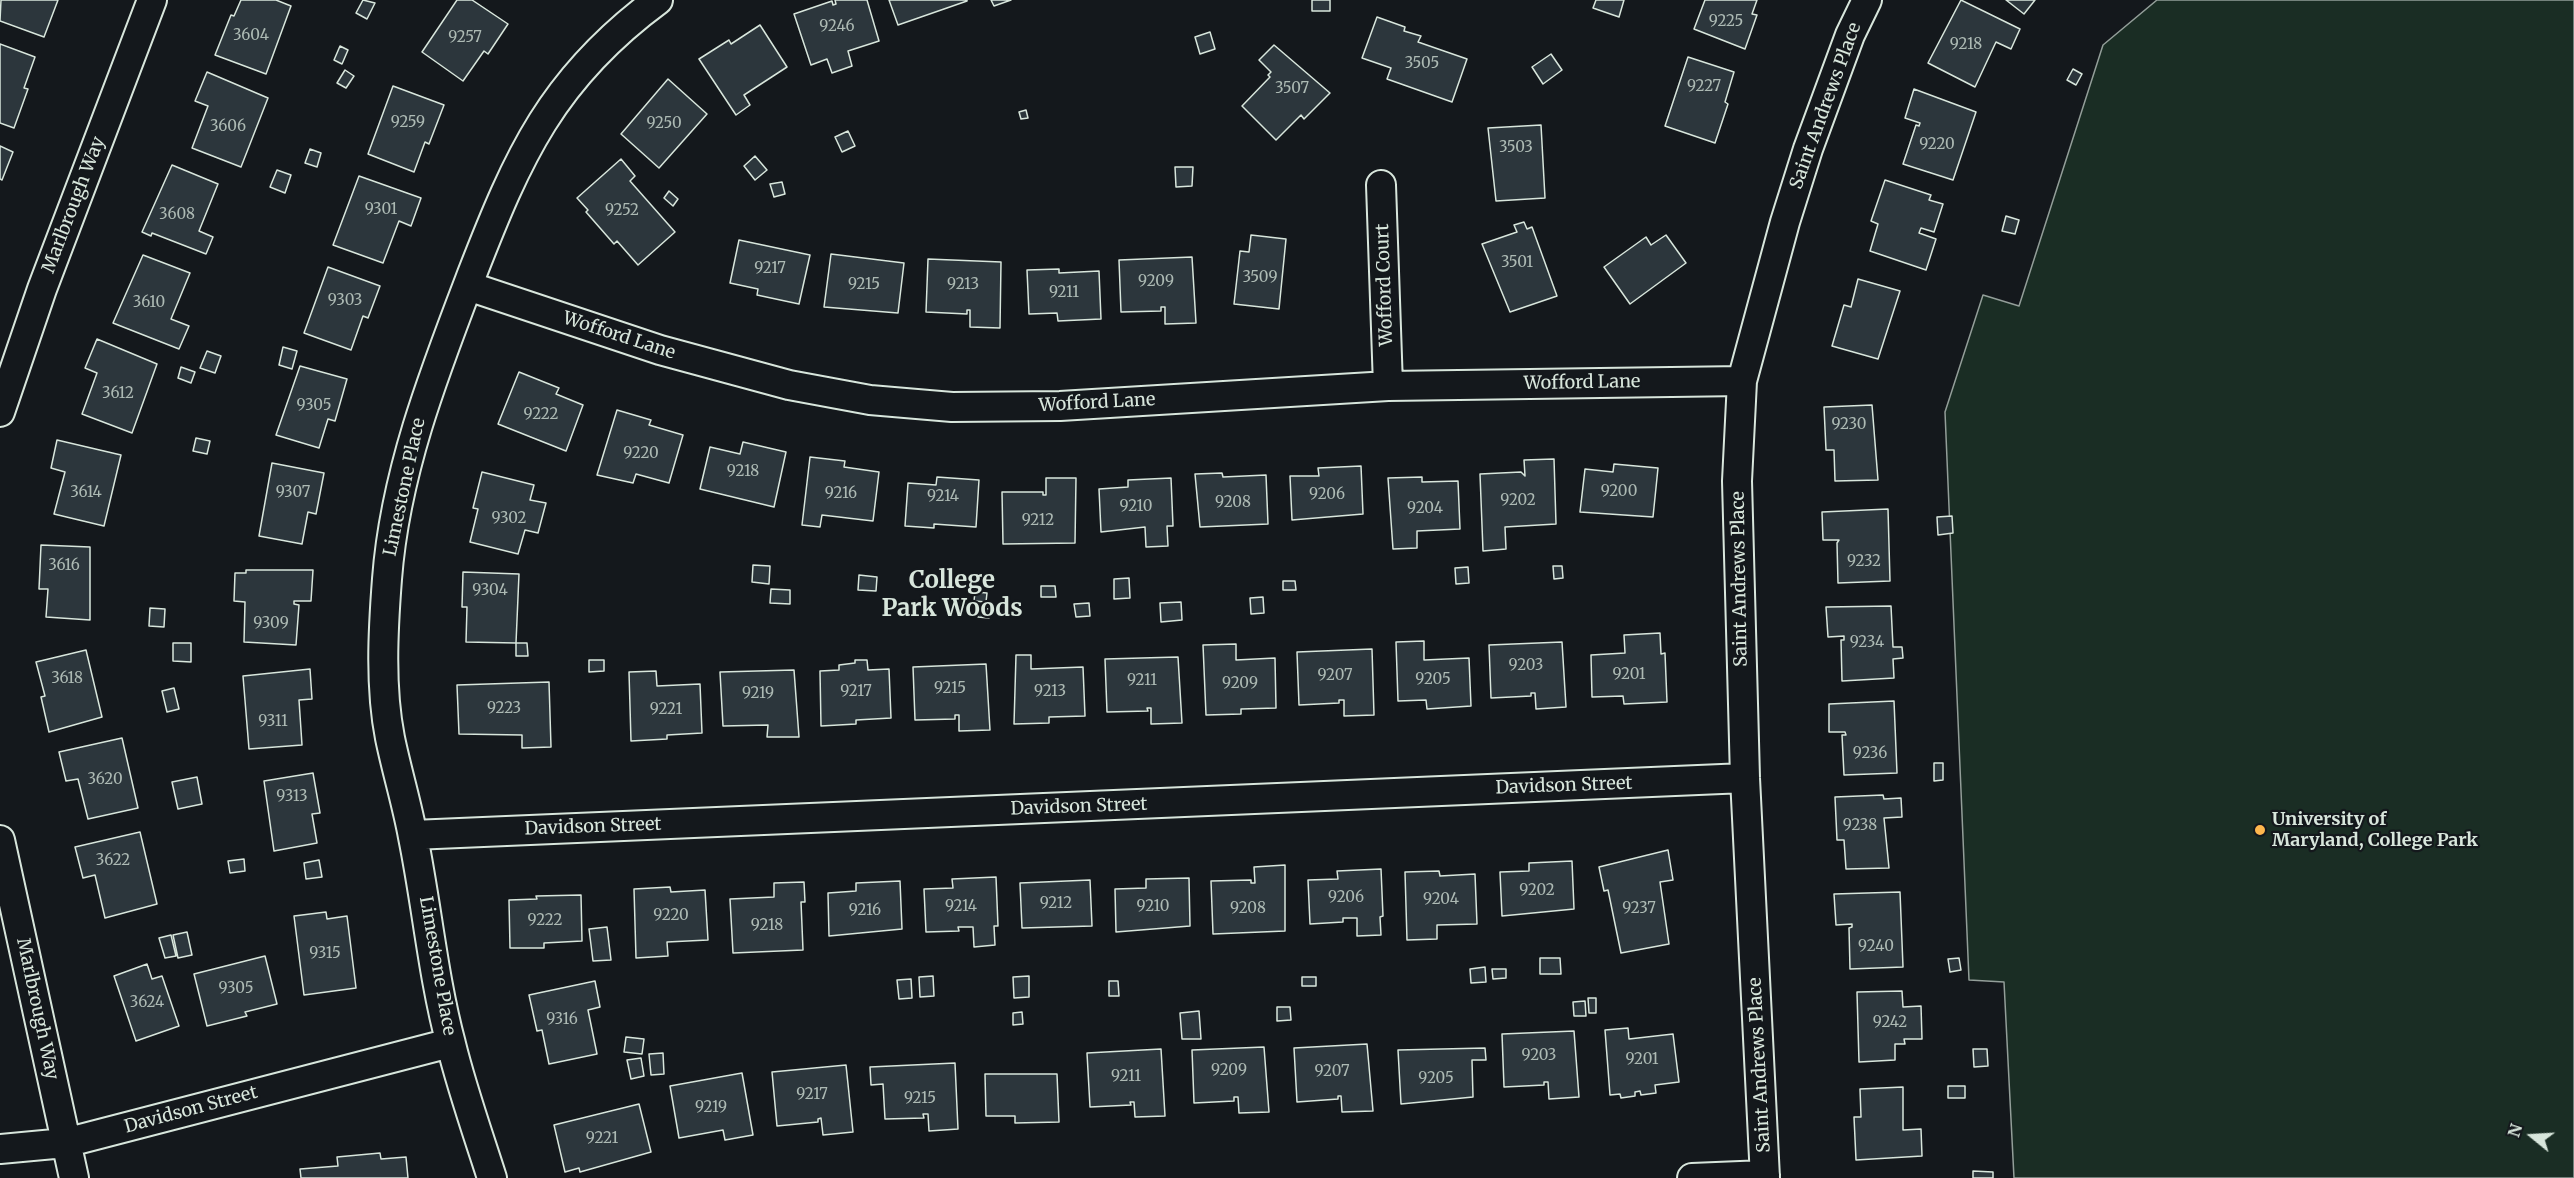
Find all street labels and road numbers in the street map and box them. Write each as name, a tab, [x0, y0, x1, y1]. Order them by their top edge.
street label: Saint Andrews Place	[1786, 20, 1866, 192]
street label: Marlbrough Way	[38, 134, 110, 276]
street label: Wofford Court	[1372, 223, 1398, 347]
street label: Wofford Lane	[560, 308, 678, 364]
street label: Wofford Lane	[1523, 371, 1641, 395]
street label: Wofford Lane	[1038, 389, 1156, 417]
street label: Limestone Place	[380, 416, 430, 558]
street label: Saint Andrews Place	[1728, 491, 1752, 667]
street label: Davidson Street	[1495, 773, 1633, 799]
street label: Davidson Street	[1010, 794, 1148, 820]
street label: Davidson Street	[524, 814, 662, 840]
street label: Limestone Place	[414, 895, 460, 1037]
street label: Marlbrough Way	[11, 936, 63, 1082]
street label: Saint Andrews Place	[1745, 977, 1775, 1153]
street label: Davidson Street	[122, 1082, 260, 1138]

